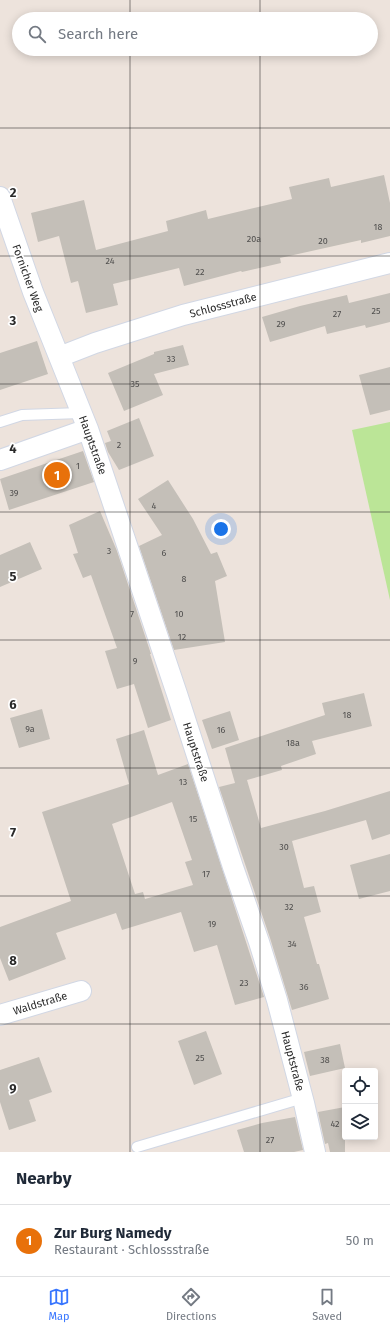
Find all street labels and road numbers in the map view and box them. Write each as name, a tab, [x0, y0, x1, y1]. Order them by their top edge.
street label: Fornicher Weg	[9, 243, 46, 314]
street label: Schlossstraße	[188, 290, 258, 321]
street label: Hauptstraße	[76, 414, 109, 476]
street label: Hauptstraße	[180, 721, 211, 784]
street label: Waldstraße	[12, 989, 69, 1018]
street label: Hauptstraße	[278, 1030, 307, 1093]

